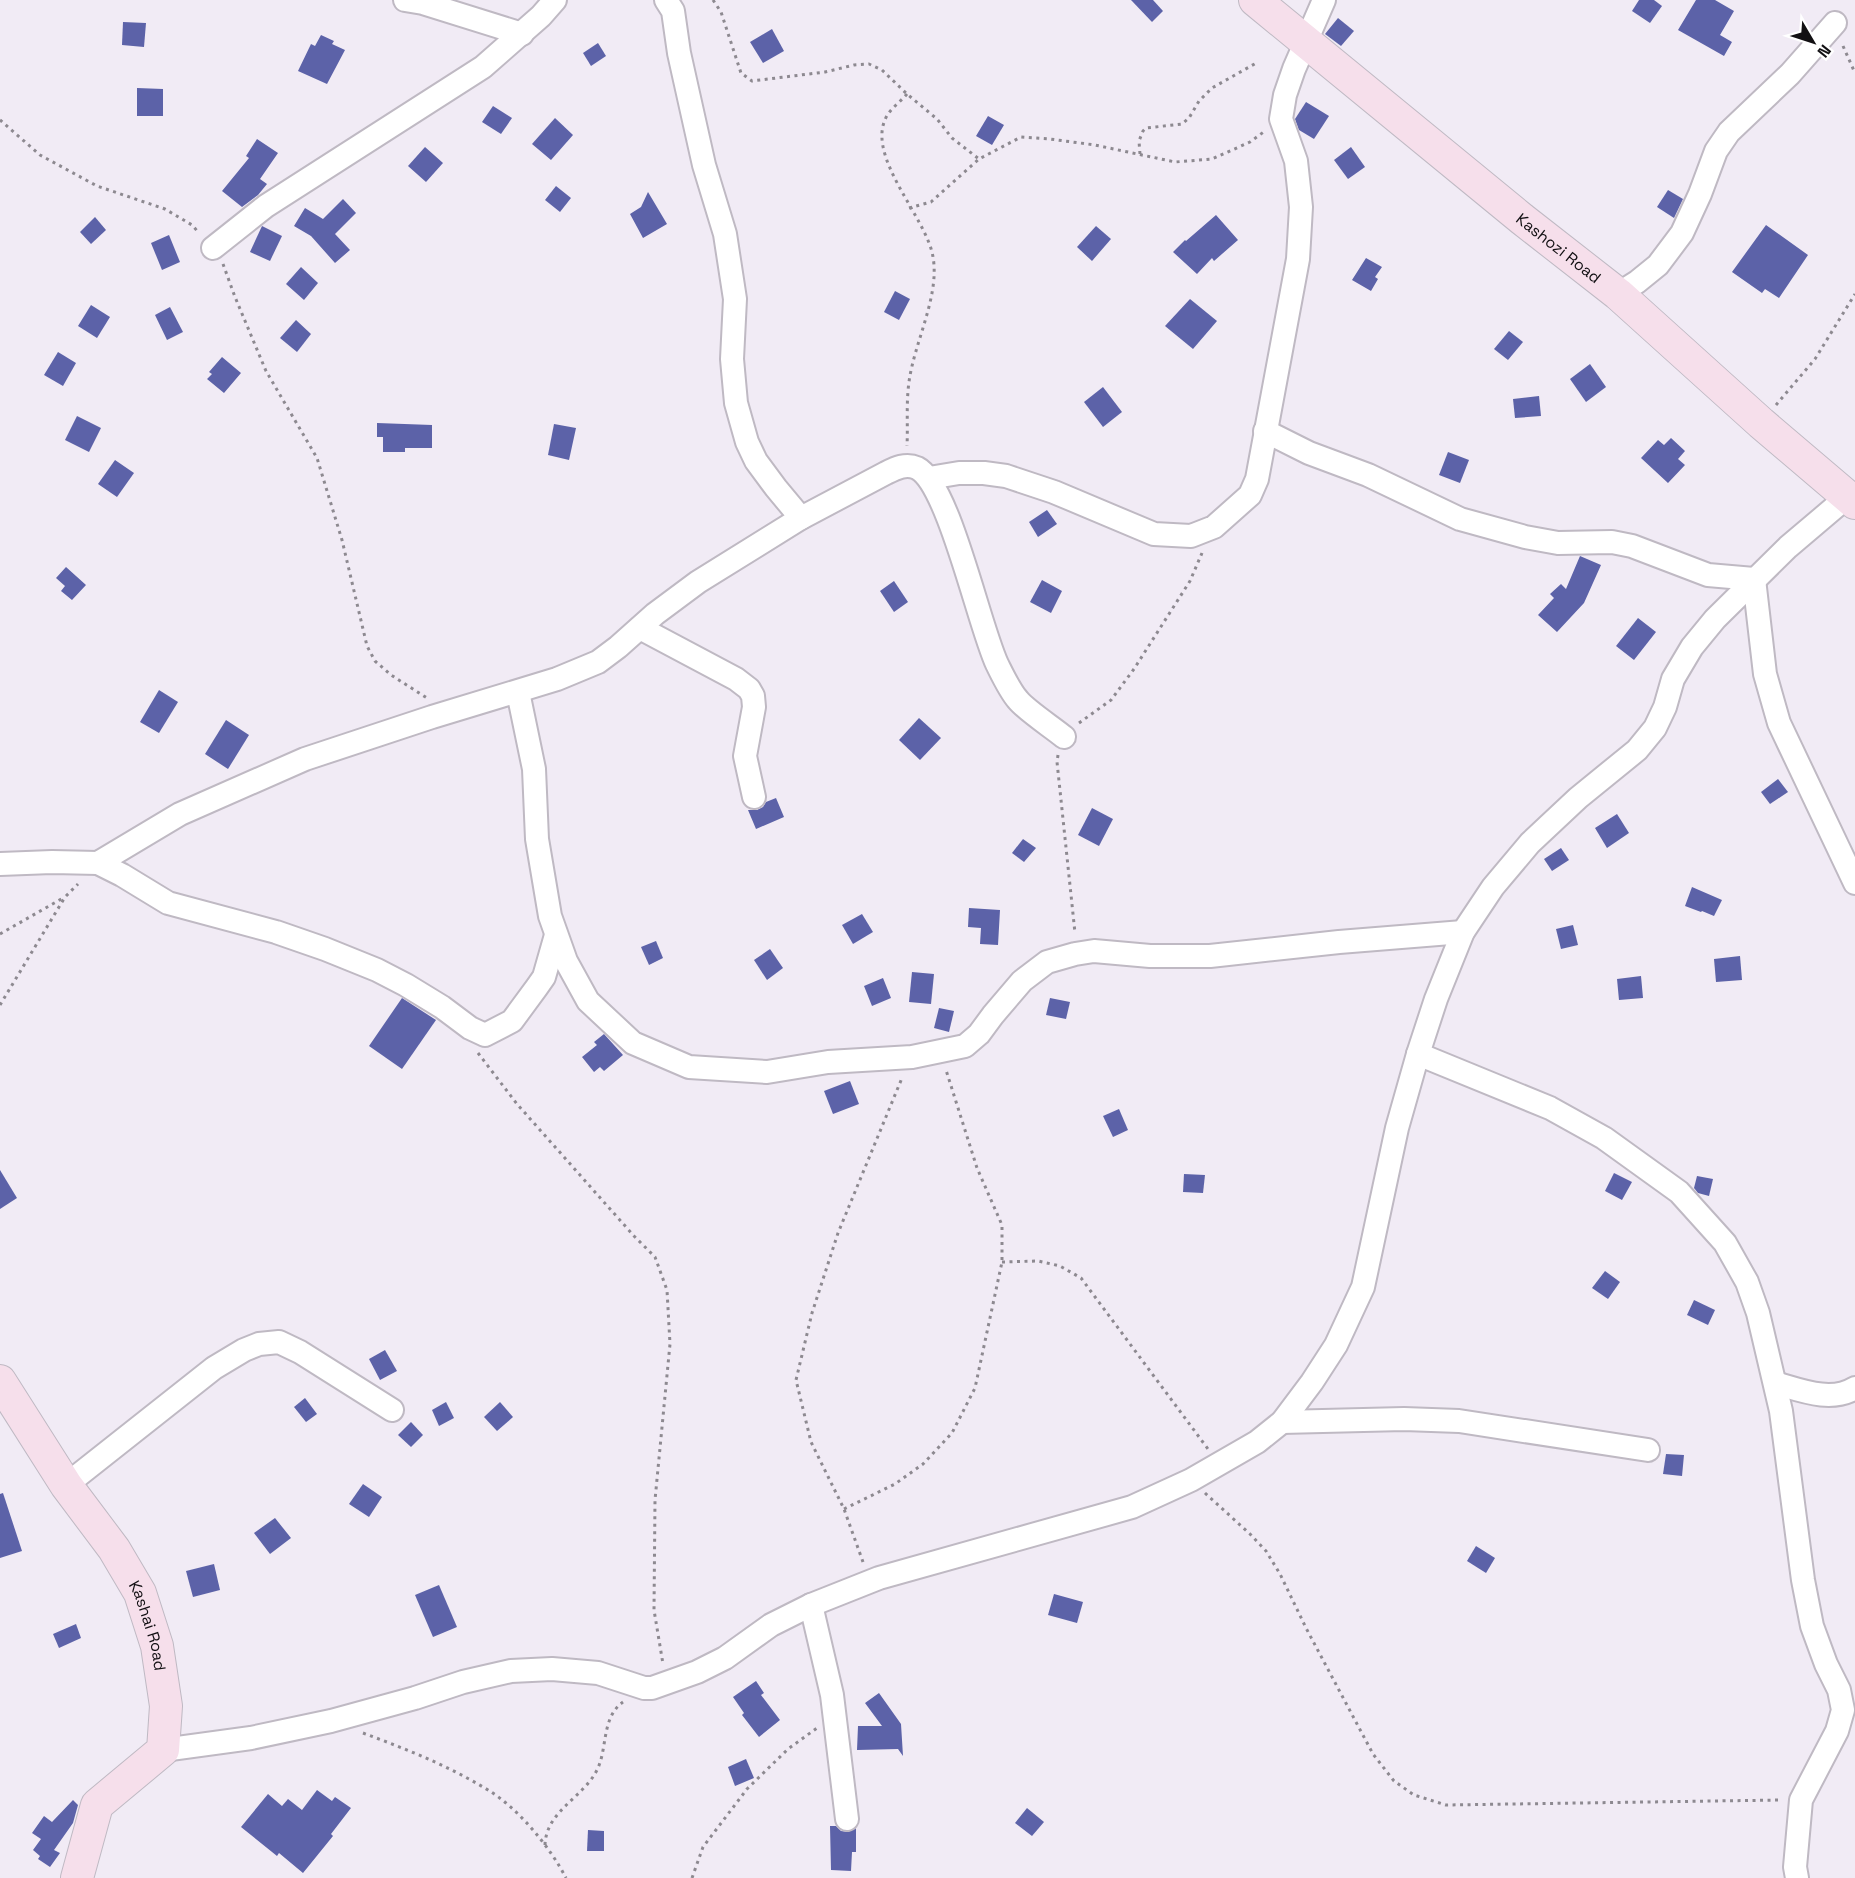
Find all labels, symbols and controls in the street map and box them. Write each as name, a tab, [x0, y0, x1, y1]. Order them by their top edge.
north arrow	[1783, 12, 1843, 72]
text: N	[1813, 40, 1836, 62]
street label: Kashozi Road	[1512, 208, 1606, 288]
street label: Kashai Road	[124, 1576, 171, 1672]

